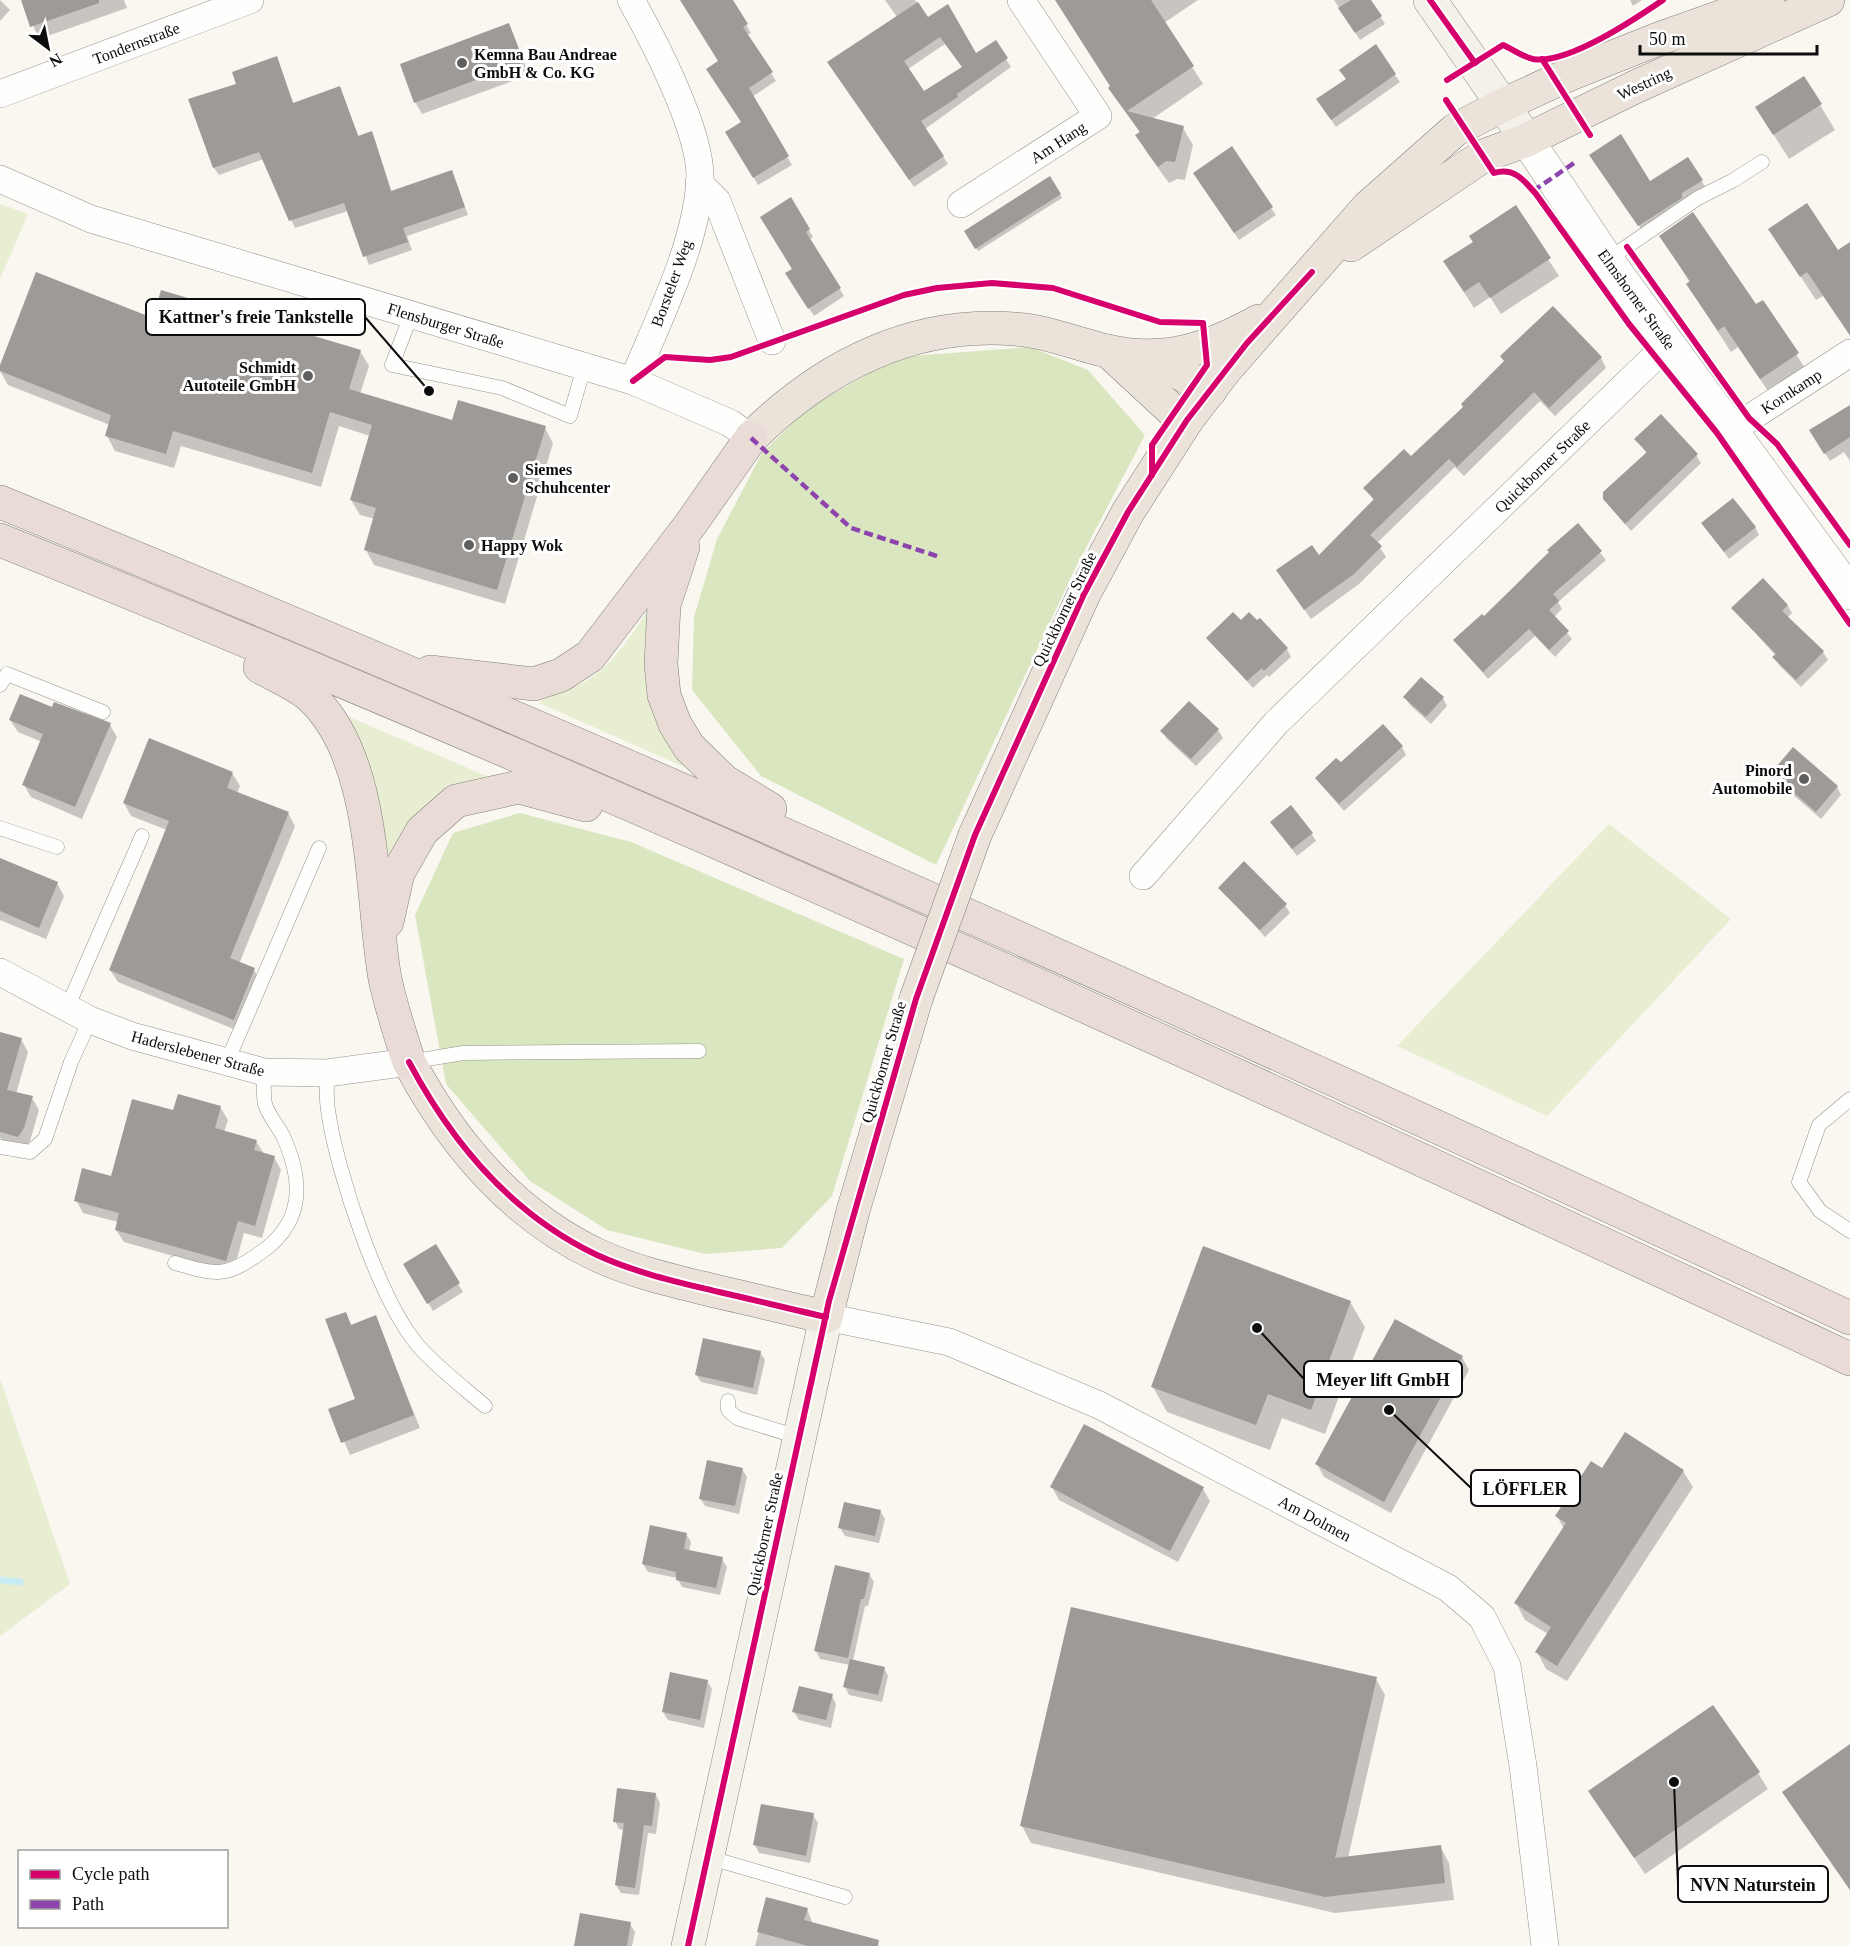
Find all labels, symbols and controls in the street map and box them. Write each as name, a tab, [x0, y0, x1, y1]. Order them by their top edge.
north arrow	[18, 18, 78, 78]
scale bar	[1640, 18, 1817, 56]
street label: Tondernstraße	[91, 19, 182, 68]
text: 50 m	[1649, 29, 1686, 49]
place label: Kemna Bau Andreae GmbH & Co. KG	[474, 46, 617, 81]
text: N	[46, 50, 65, 71]
marker: Kemna Bau Andreae GmbH & Co. KG	[455, 56, 469, 70]
street label: Westring	[1615, 64, 1674, 104]
street label: Am Hang	[1027, 118, 1090, 167]
street label: Borsteler Weg	[648, 237, 696, 329]
street label: Elmshorner Straße	[1595, 246, 1679, 353]
callout: Kattner's freie Tankstelle	[146, 299, 365, 335]
street label: Flensburger Straße	[385, 300, 506, 352]
text: Kattner's freie Tankstelle	[159, 307, 353, 327]
place label: Schmidt Autoteile GmbH	[183, 359, 297, 394]
street label: Kornkamp	[1758, 366, 1825, 418]
marker: Schmidt Autoteile GmbH	[301, 369, 315, 383]
street label: Quickborner Straße	[1491, 417, 1593, 516]
place label: Siemes Schuhcenter	[525, 461, 610, 496]
marker: Siemes Schuhcenter	[506, 471, 520, 485]
place label: Happy Wok	[481, 537, 563, 555]
marker: Happy Wok	[462, 538, 476, 552]
street label: Quickborner Straße	[1029, 549, 1100, 669]
place label: Pinord Automobile	[1712, 762, 1792, 797]
marker: Pinord Automobile	[1797, 772, 1811, 786]
street label: Quickborner Straße	[858, 999, 909, 1125]
street label: Haderslebener Straße	[129, 1028, 266, 1079]
callout: Meyer lift GmbH	[1304, 1361, 1462, 1397]
text: Meyer lift GmbH	[1316, 1370, 1450, 1390]
callout: LÖFFLER	[1471, 1470, 1580, 1506]
street label: Quickborner Straße	[743, 1471, 786, 1597]
text: LÖFFLER	[1482, 1479, 1569, 1499]
street label: Am Dolmen	[1276, 1492, 1354, 1545]
legend	[18, 1850, 228, 1928]
text: Cycle path	[72, 1864, 149, 1884]
callout: NVN Naturstein	[1678, 1866, 1828, 1902]
text: NVN Naturstein	[1690, 1875, 1816, 1895]
text: Path	[72, 1894, 104, 1914]

